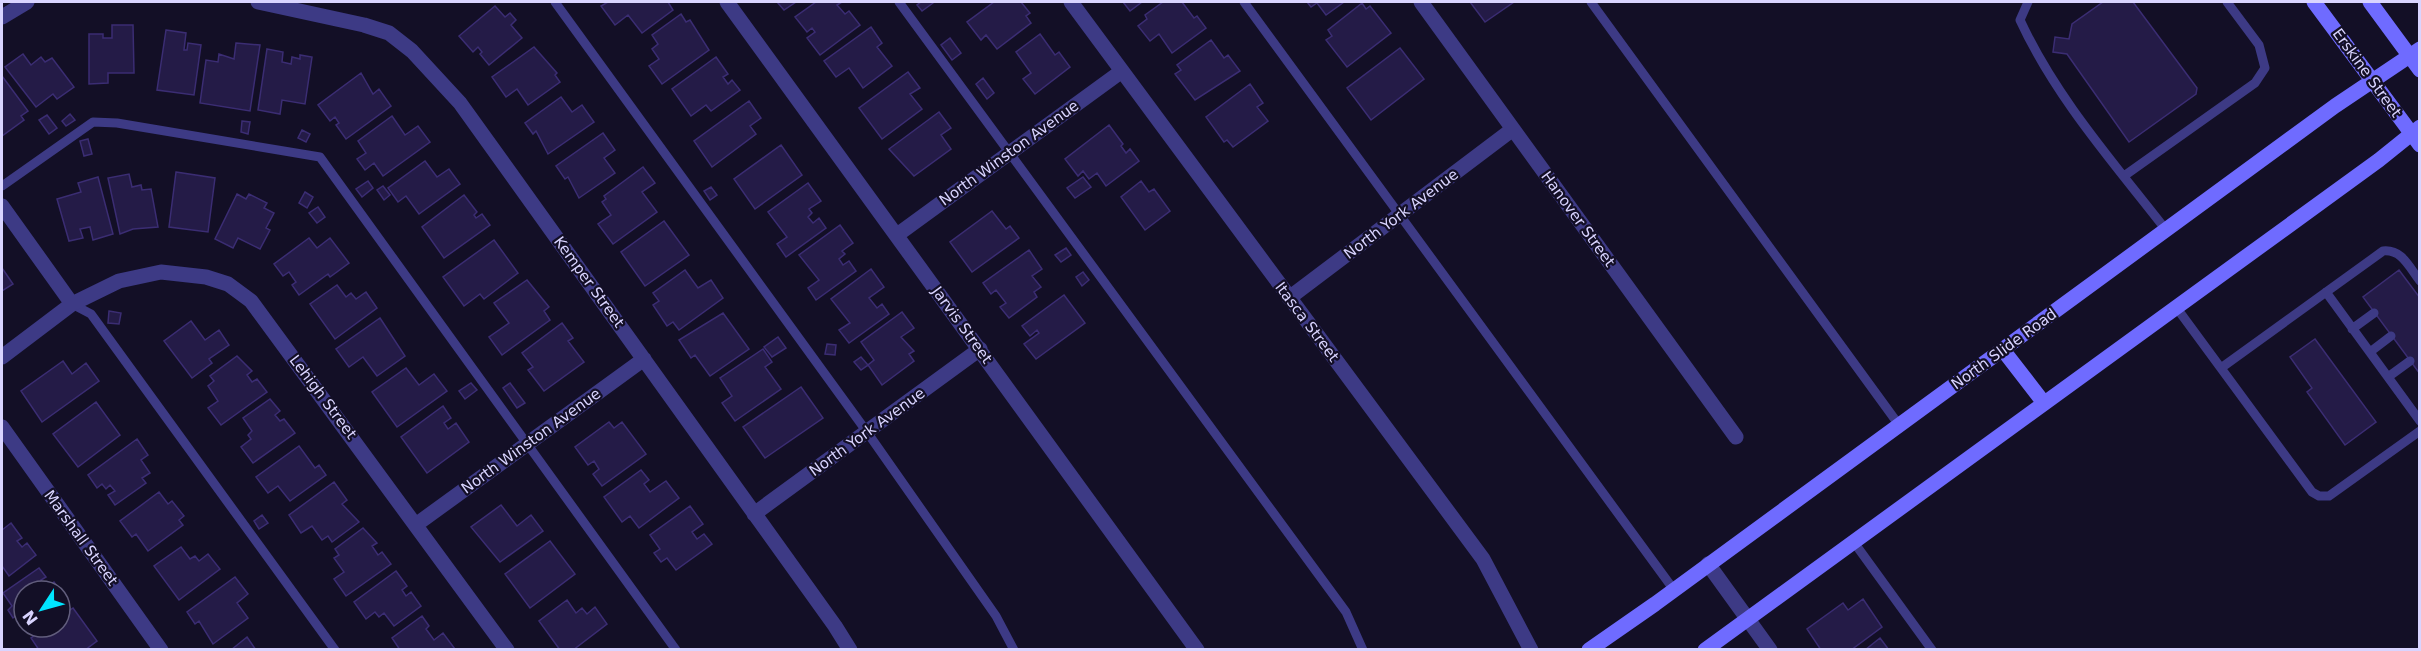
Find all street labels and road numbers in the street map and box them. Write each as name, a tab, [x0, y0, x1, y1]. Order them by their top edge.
street label: Erskine Street	[2329, 25, 2405, 121]
street label: North Winston Avenue	[936, 96, 1082, 210]
street label: North York Avenue	[1340, 165, 1462, 263]
street label: Hanover Street	[1537, 168, 1619, 270]
street label: Kemper Street	[550, 233, 628, 331]
street label: Itasca Street	[1271, 279, 1343, 365]
street label: Jarvis Street	[927, 282, 996, 367]
street label: North Slide Road	[1948, 305, 2060, 393]
street label: Lehigh Street	[286, 352, 360, 443]
street label: North Winston Avenue	[458, 384, 604, 498]
street label: North York Avenue	[806, 384, 928, 480]
street label: Marshall Street	[40, 487, 122, 589]

